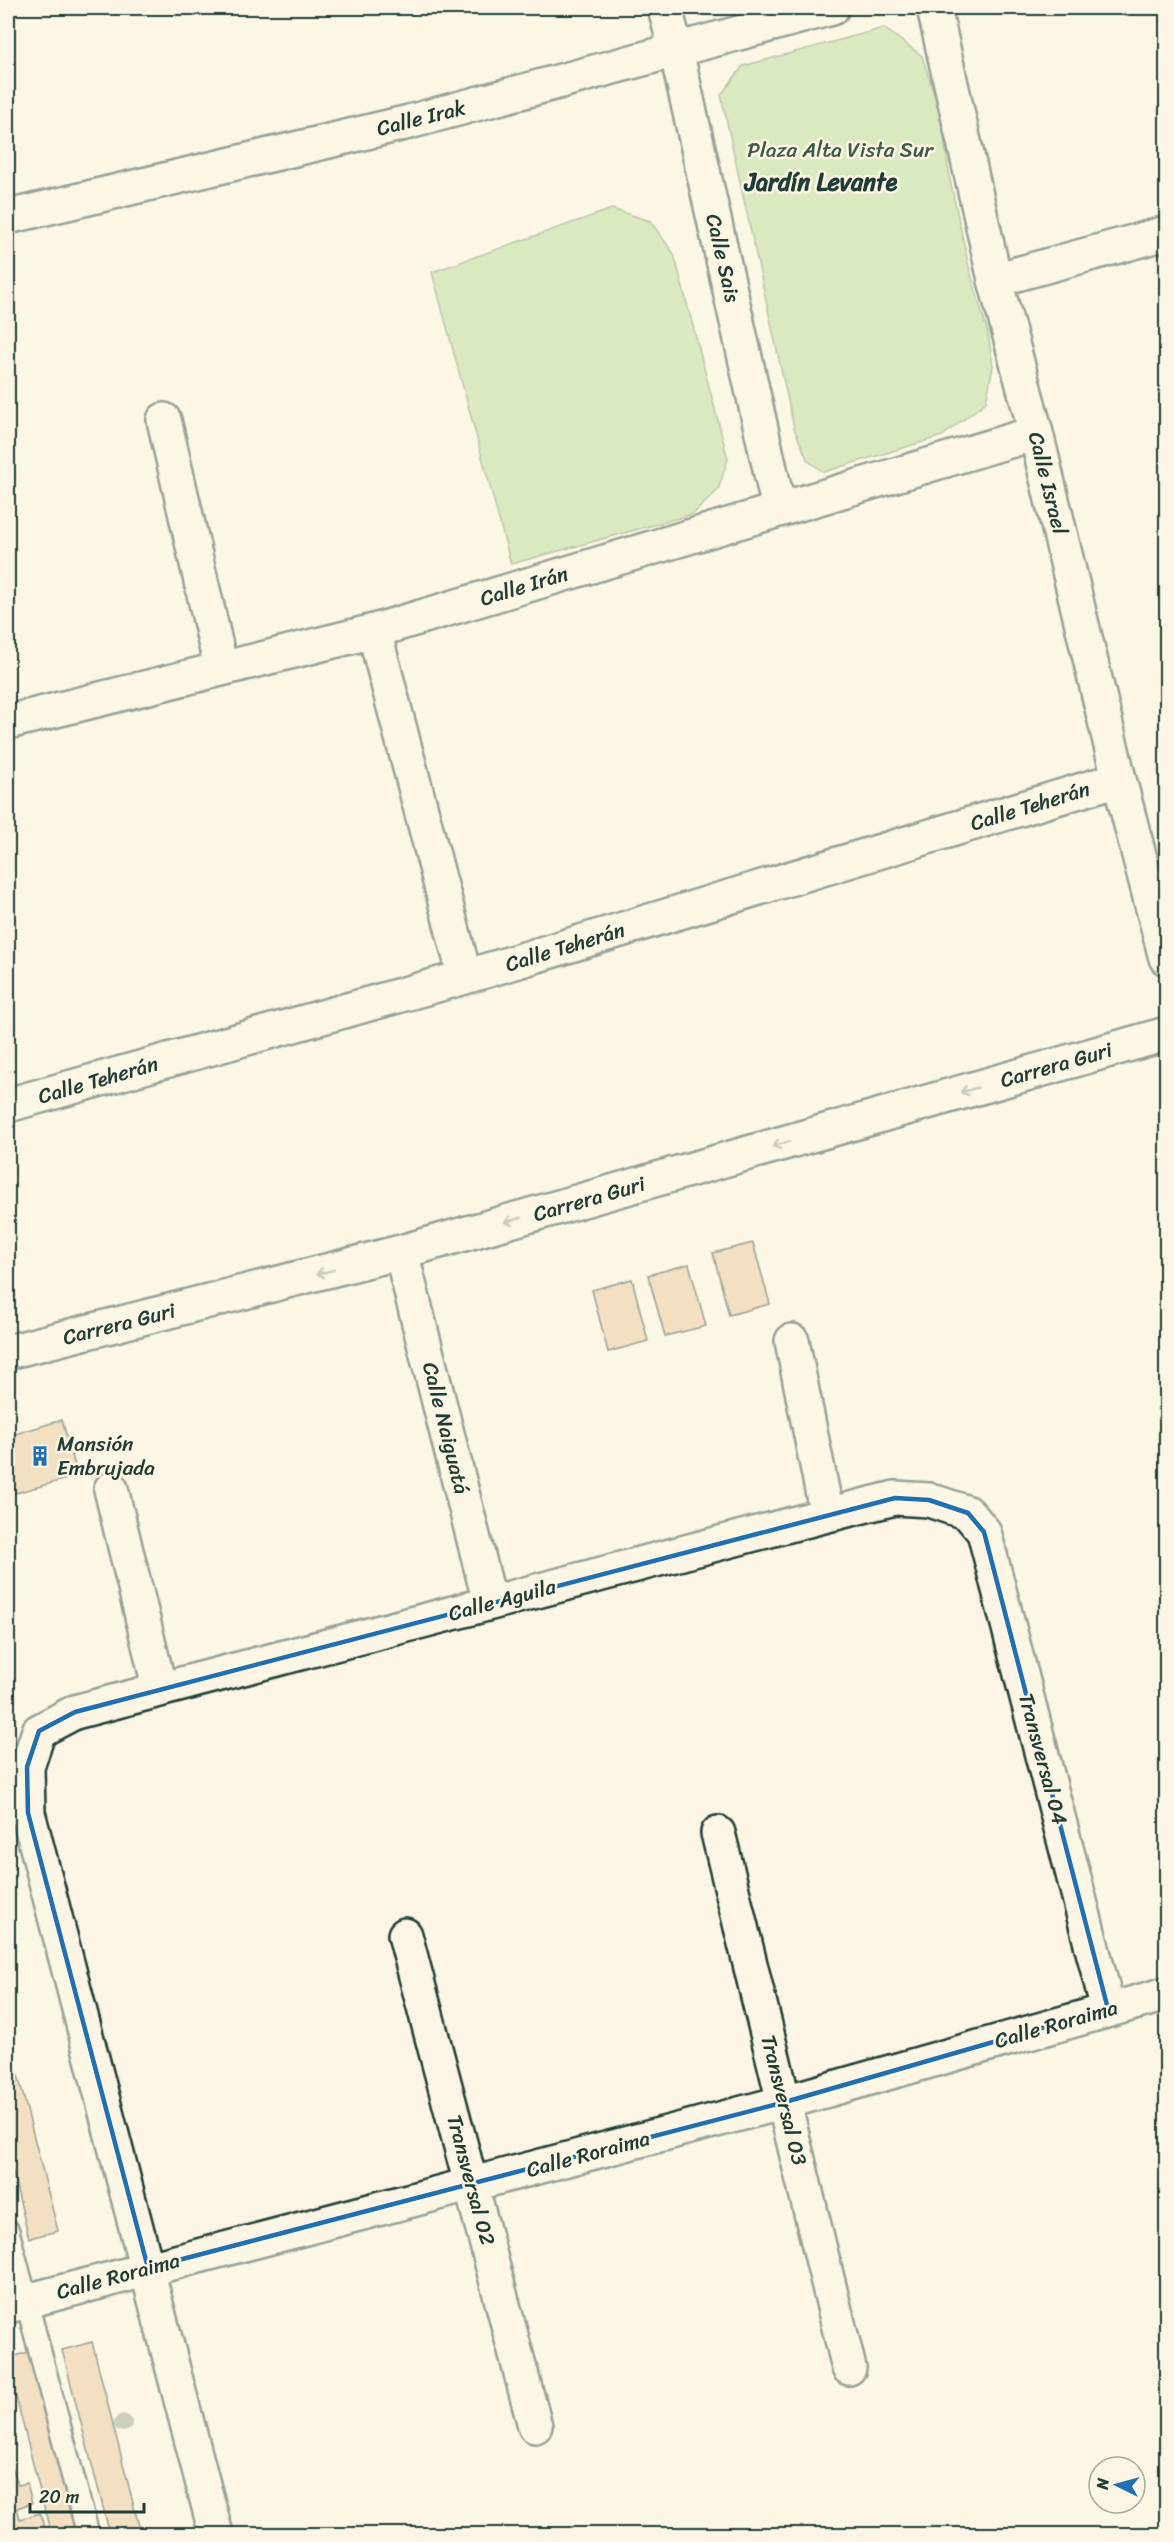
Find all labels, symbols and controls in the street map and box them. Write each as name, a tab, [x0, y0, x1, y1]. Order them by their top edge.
street label: Calle Irak	[372, 88, 470, 147]
park label: Plaza Alta Vista Sur	[747, 131, 934, 169]
district label: Jardín Levante	[743, 161, 898, 203]
street label: Calle Sais	[694, 210, 752, 306]
street label: Calle Israel	[1017, 428, 1079, 539]
street label: Calle Irán	[475, 555, 573, 617]
street label: Calle Teherán	[965, 770, 1095, 842]
street label: Calle Teherán	[500, 911, 630, 983]
street label: Carrera Guri	[995, 1031, 1118, 1099]
street label: Calle Teherán	[33, 1045, 163, 1115]
one-way arrow	[960, 1085, 979, 1096]
one-way arrow	[772, 1139, 791, 1150]
street label: Carrera Guri	[528, 1165, 651, 1233]
one-way arrow	[504, 1215, 523, 1226]
one-way arrow	[316, 1266, 335, 1278]
street label: Carrera Guri	[59, 1291, 181, 1356]
street label: Calle Naiguatá	[411, 1358, 481, 1499]
place label: Mansión Embrujada	[57, 1425, 155, 1487]
building icon: Mansión Embrujada	[28, 1444, 52, 1468]
street label: Calle Aguila	[444, 1567, 560, 1633]
street label: Transversal 04	[1007, 1689, 1079, 1829]
street label: Calle Roraima	[990, 1988, 1123, 2060]
street label: Transversal 03	[749, 2031, 819, 2170]
street label: Transversal 02	[435, 2110, 507, 2250]
street label: Calle Roraima	[522, 2119, 655, 2189]
street label: Calle Roraima	[52, 2241, 185, 2311]
north arrow	[1087, 2455, 1147, 2515]
scale bar	[30, 2476, 144, 2514]
text: N	[1088, 2476, 1118, 2492]
text: 20 m	[39, 2481, 79, 2513]

